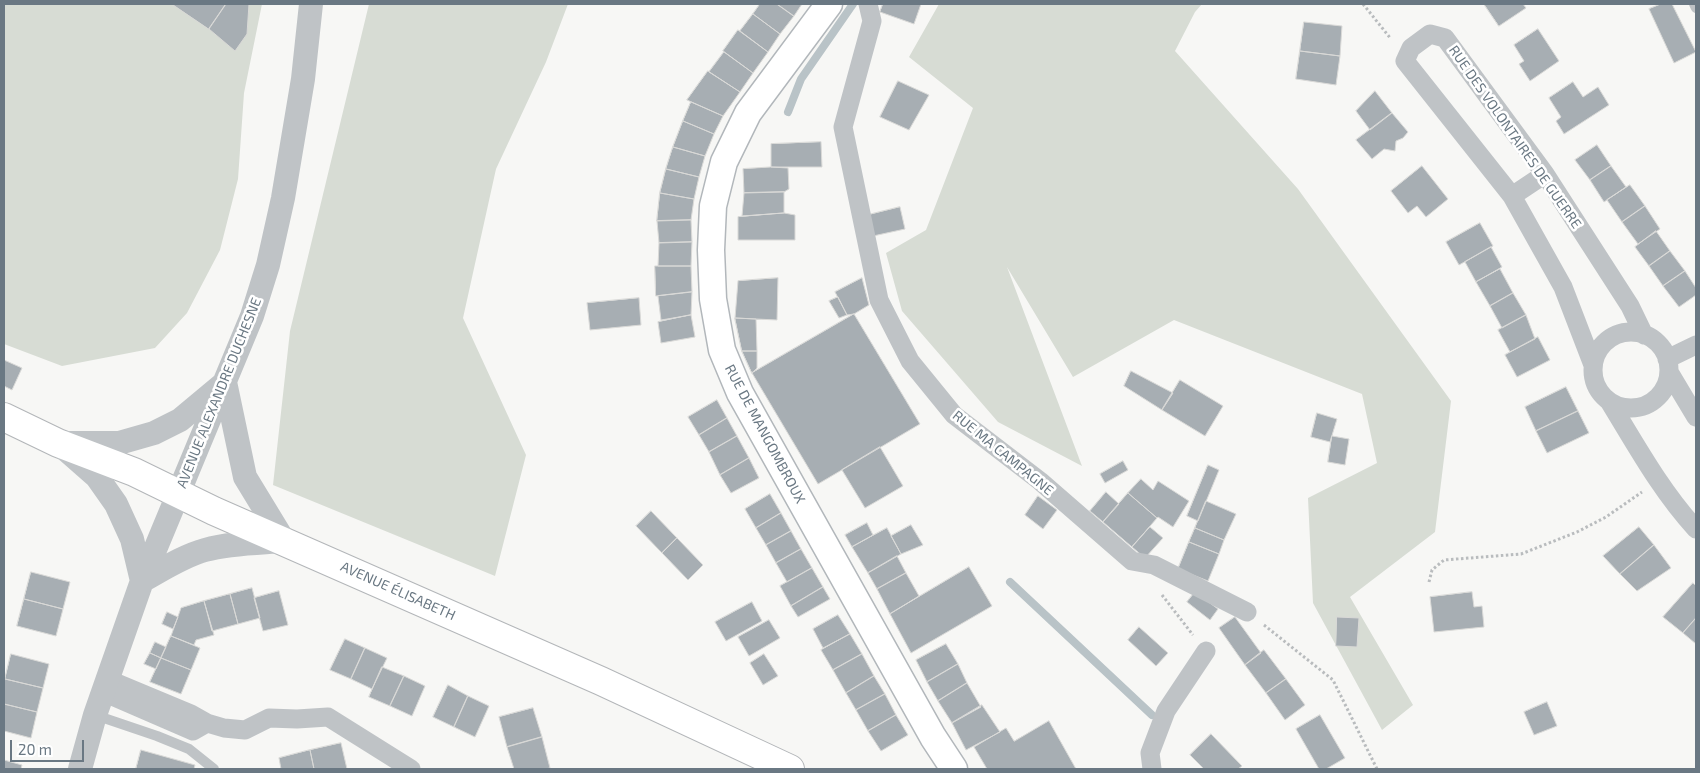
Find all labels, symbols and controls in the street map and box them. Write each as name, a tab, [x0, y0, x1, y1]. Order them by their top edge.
street label: RUE DES VOLONTAIRES DE GUERRE	[1445, 42, 1585, 232]
street label: AVENUE ALEXANDRE DUCHESNE	[173, 295, 265, 491]
street label: RUE DE MANGOMBROUX	[721, 362, 809, 506]
street label: RUE MA CAMPAGNE	[949, 407, 1057, 499]
street label: AVENUE ÉLISABETH	[338, 558, 458, 624]
scale bar	[12, 730, 86, 762]
text: 20 m	[18, 740, 52, 758]

